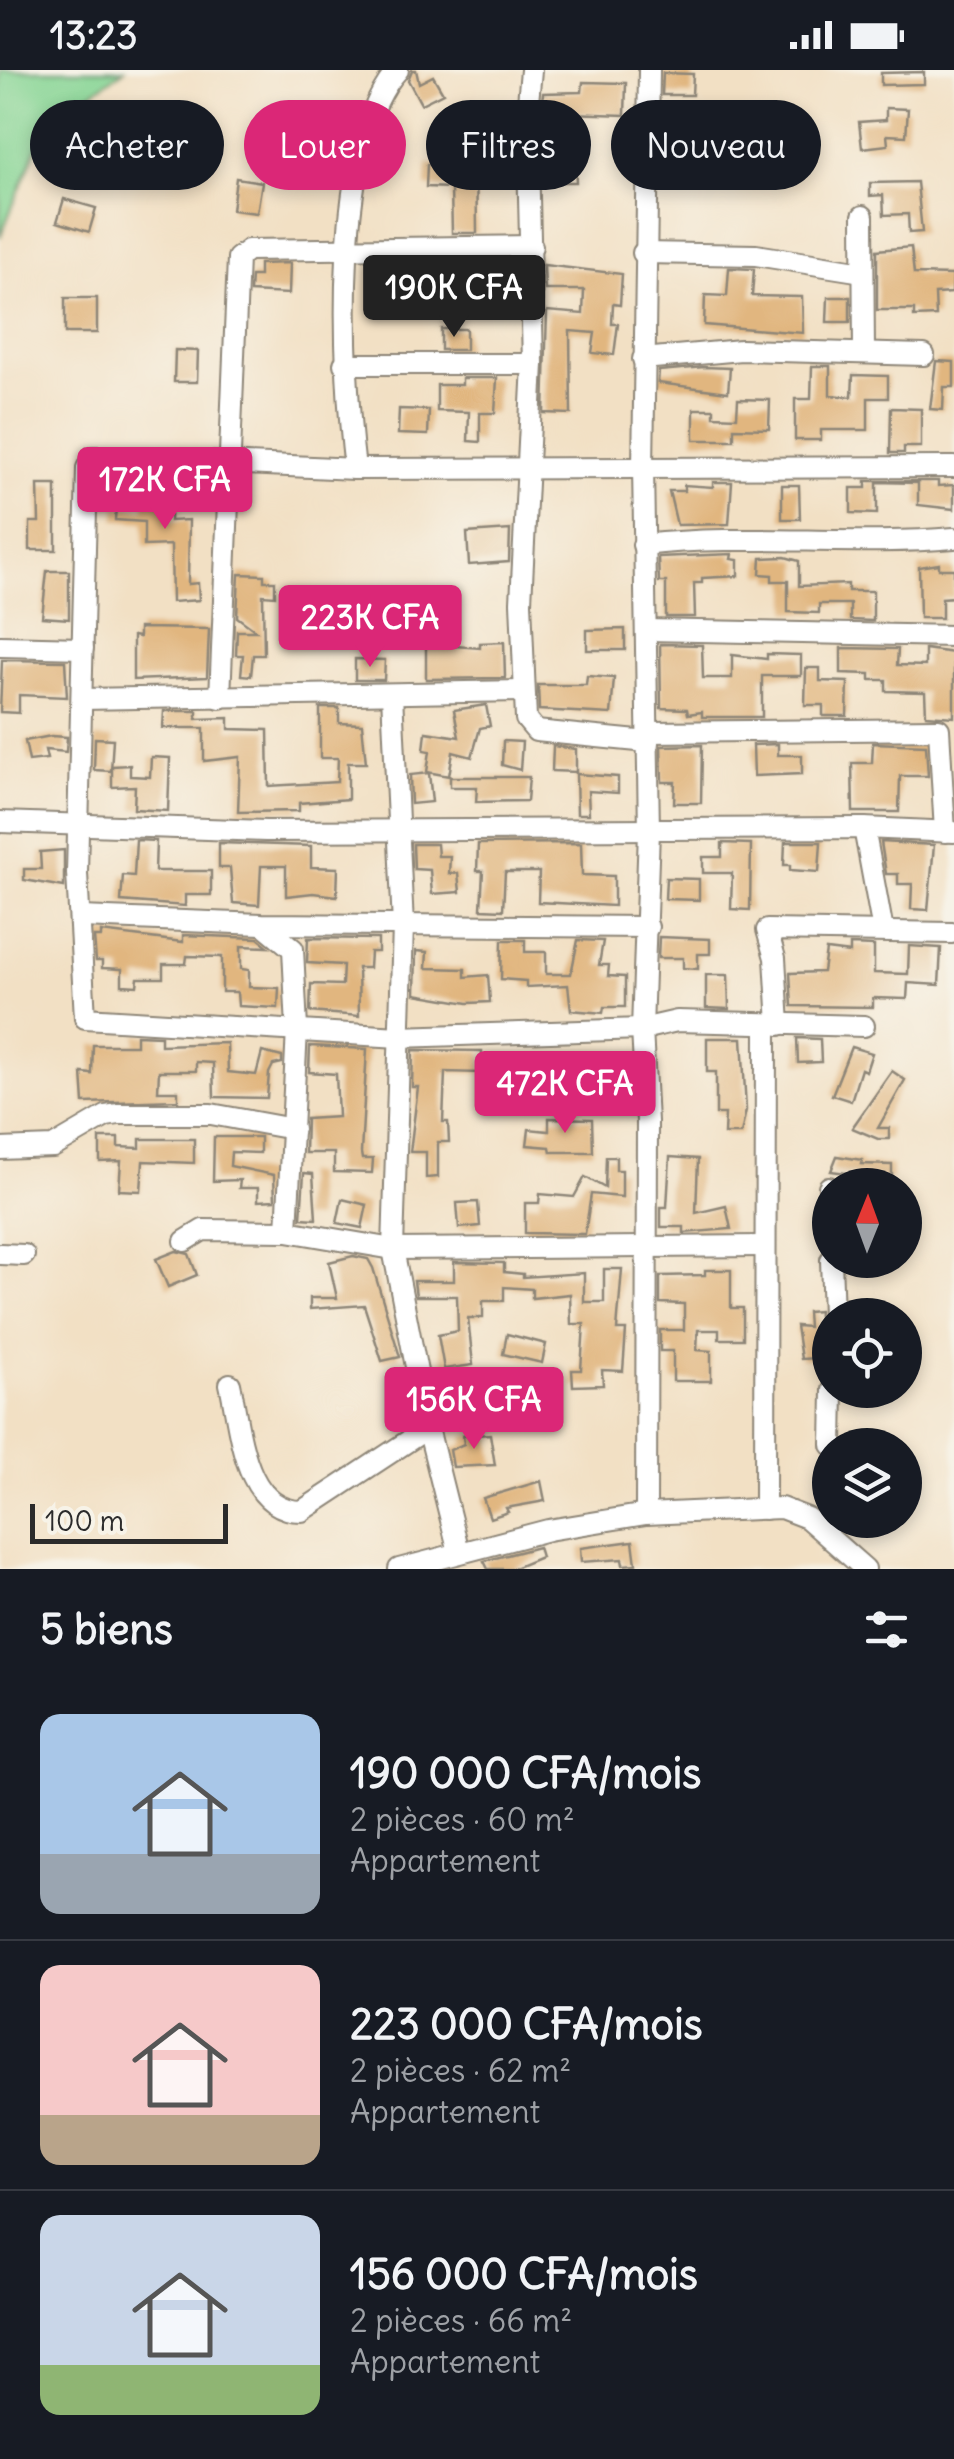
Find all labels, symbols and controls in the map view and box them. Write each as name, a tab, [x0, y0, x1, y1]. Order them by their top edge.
text: 13:23	[50, 12, 138, 59]
chip: Acheter	[30, 100, 224, 190]
chip: Louer	[244, 100, 406, 190]
chip: Filtres	[426, 100, 591, 190]
chip: Nouveau	[611, 100, 821, 190]
pin: 190K CFA	[351, 255, 557, 340]
text: 190K CFA	[385, 267, 523, 308]
pin: 172K CFA	[62, 447, 268, 532]
text: 172K CFA	[99, 459, 231, 500]
pin: 223K CFA	[267, 585, 473, 670]
text: 223K CFA	[301, 597, 439, 638]
pin: 472K CFA	[462, 1051, 668, 1136]
text: 472K CFA	[497, 1063, 633, 1104]
north arrow	[812, 1168, 922, 1278]
map controls	[812, 1168, 922, 1538]
button: locate	[812, 1298, 922, 1408]
pin: 156K CFA	[371, 1367, 577, 1452]
text: 156K CFA	[406, 1379, 542, 1420]
button: layers	[812, 1428, 922, 1538]
scale bar	[30, 1499, 228, 1544]
text: 100 m	[45, 1503, 124, 1539]
icon: filters	[859, 1602, 914, 1657]
text: 5 biens	[40, 1603, 173, 1655]
text: 190 000 CFA/mois	[350, 1747, 701, 1799]
icon: home	[120, 1754, 240, 1874]
text: 2 pièces · 60 m²	[350, 1799, 575, 1840]
text: Appartement	[350, 1840, 540, 1881]
text: 223 000 CFA/mois	[350, 1998, 703, 2050]
icon: home	[120, 2005, 240, 2125]
text: 2 pièces · 62 m²	[350, 2050, 571, 2091]
text: Appartement	[350, 2091, 540, 2132]
text: 156 000 CFA/mois	[350, 2248, 698, 2300]
icon: home	[120, 2255, 240, 2375]
text: 2 pièces · 66 m²	[350, 2300, 572, 2341]
text: Appartement	[350, 2341, 540, 2382]

